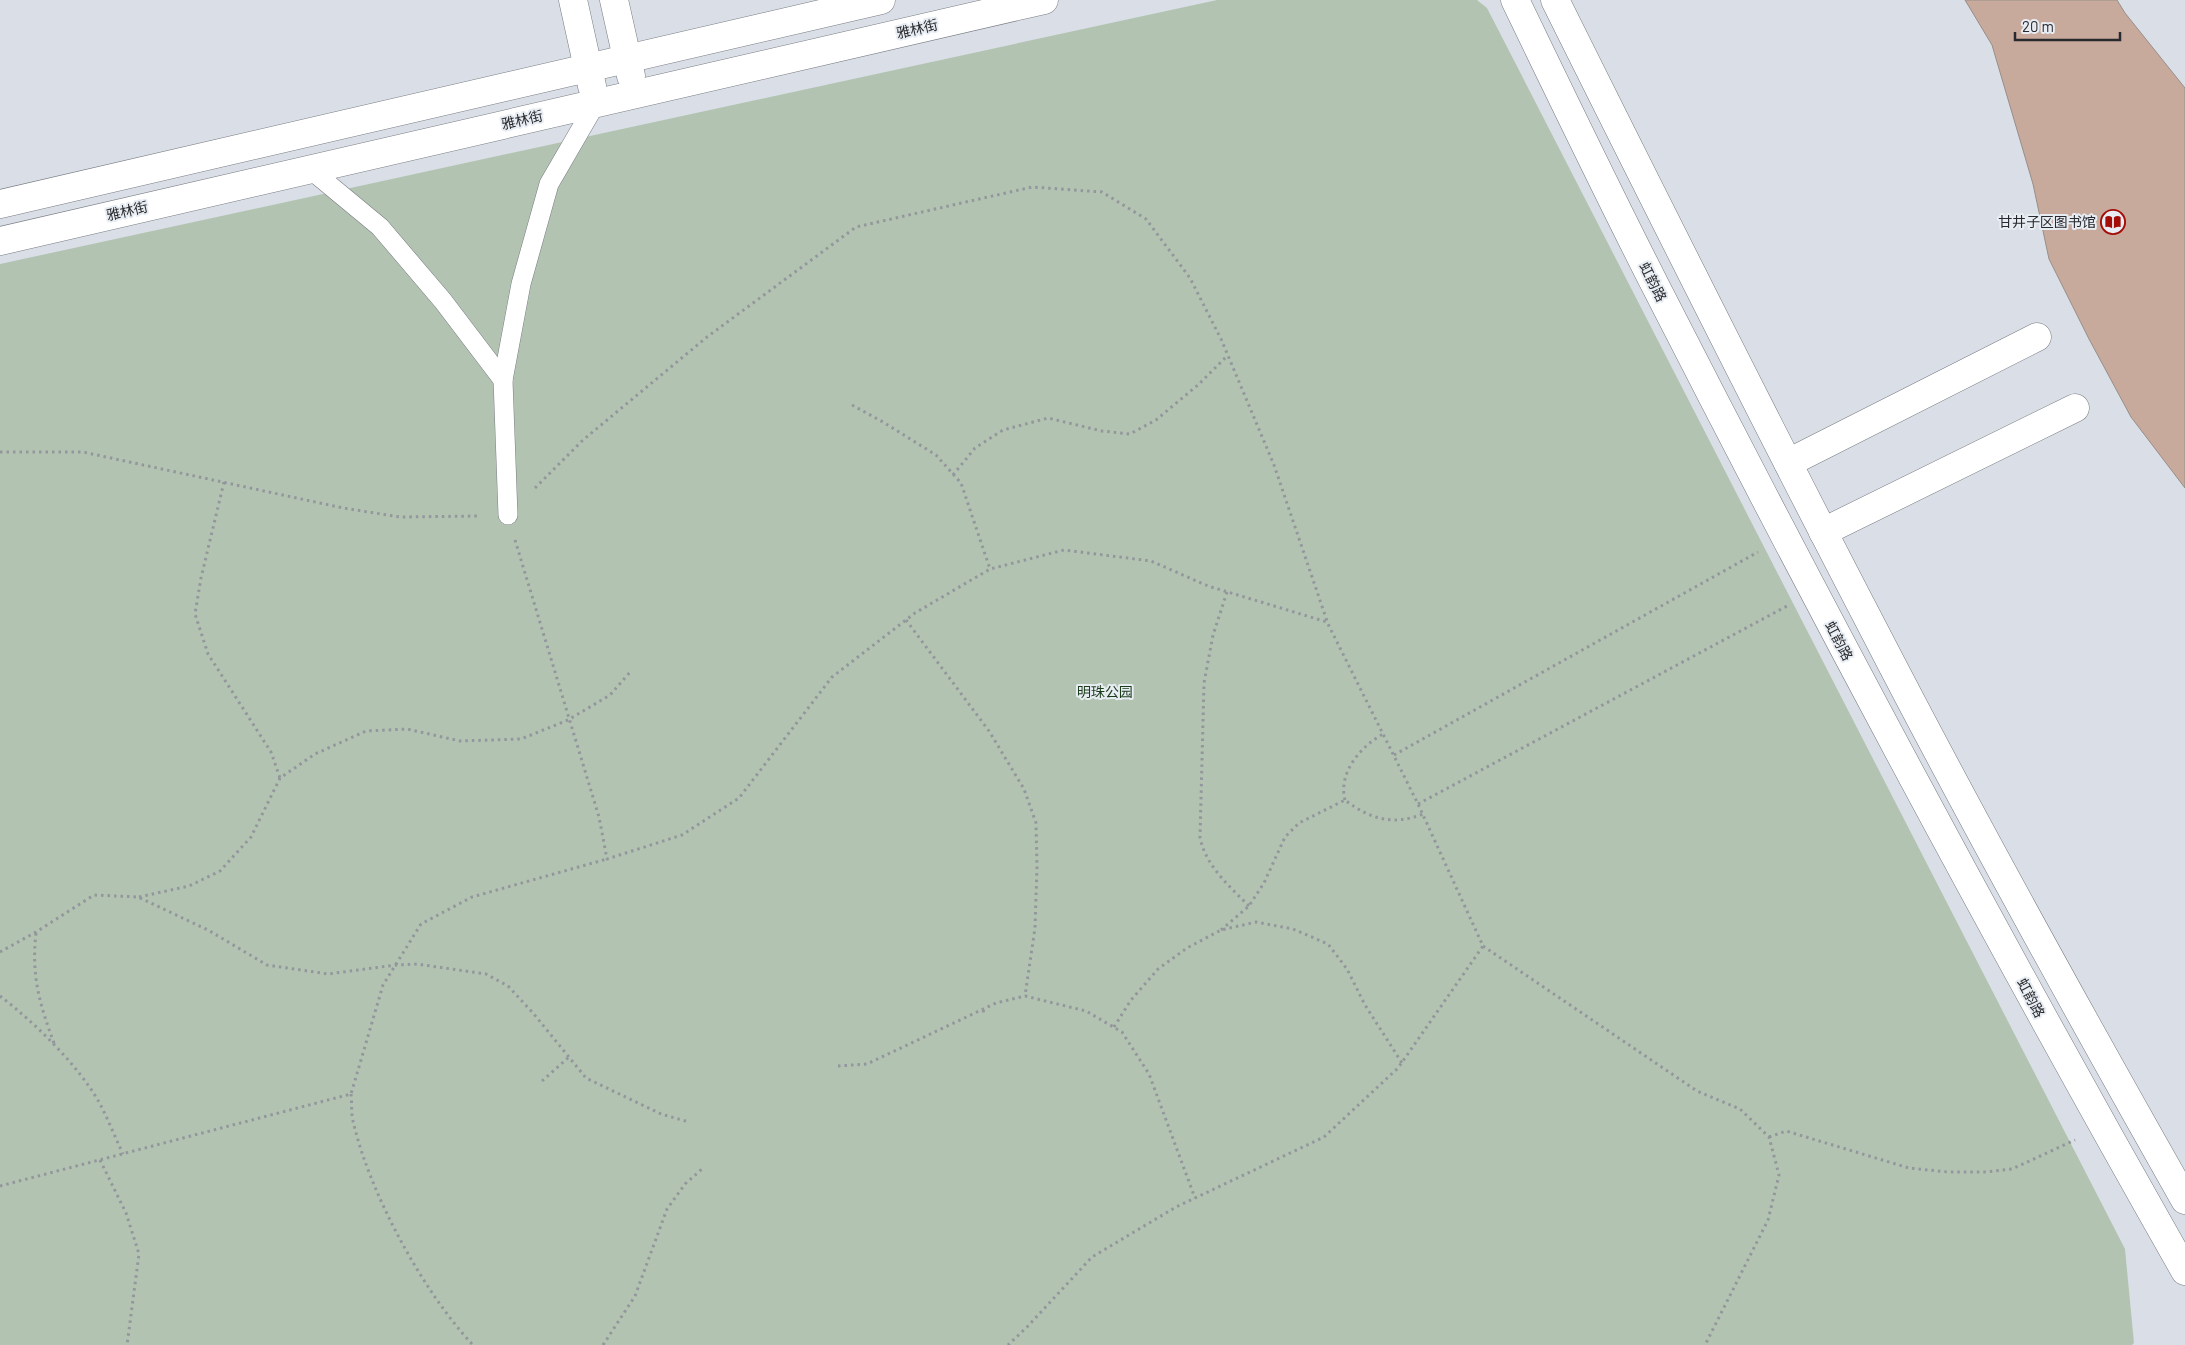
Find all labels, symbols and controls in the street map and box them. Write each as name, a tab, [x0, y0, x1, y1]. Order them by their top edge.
scale bar	[2015, 10, 2120, 42]
street label: 雅林街	[895, 16, 939, 42]
text: 20 m	[2022, 17, 2054, 35]
street label: 雅林街	[500, 107, 544, 133]
street label: 雅林街	[105, 198, 149, 224]
library icon: 甘井子区图书馆	[2100, 209, 2126, 235]
place label: 甘井子区图书馆	[1998, 213, 2096, 230]
street label: 虹韵路	[1636, 259, 1671, 304]
street label: 虹韵路	[1822, 618, 1857, 663]
park label: 明珠公园	[1077, 683, 1133, 700]
street label: 虹韵路	[2014, 975, 2049, 1020]

